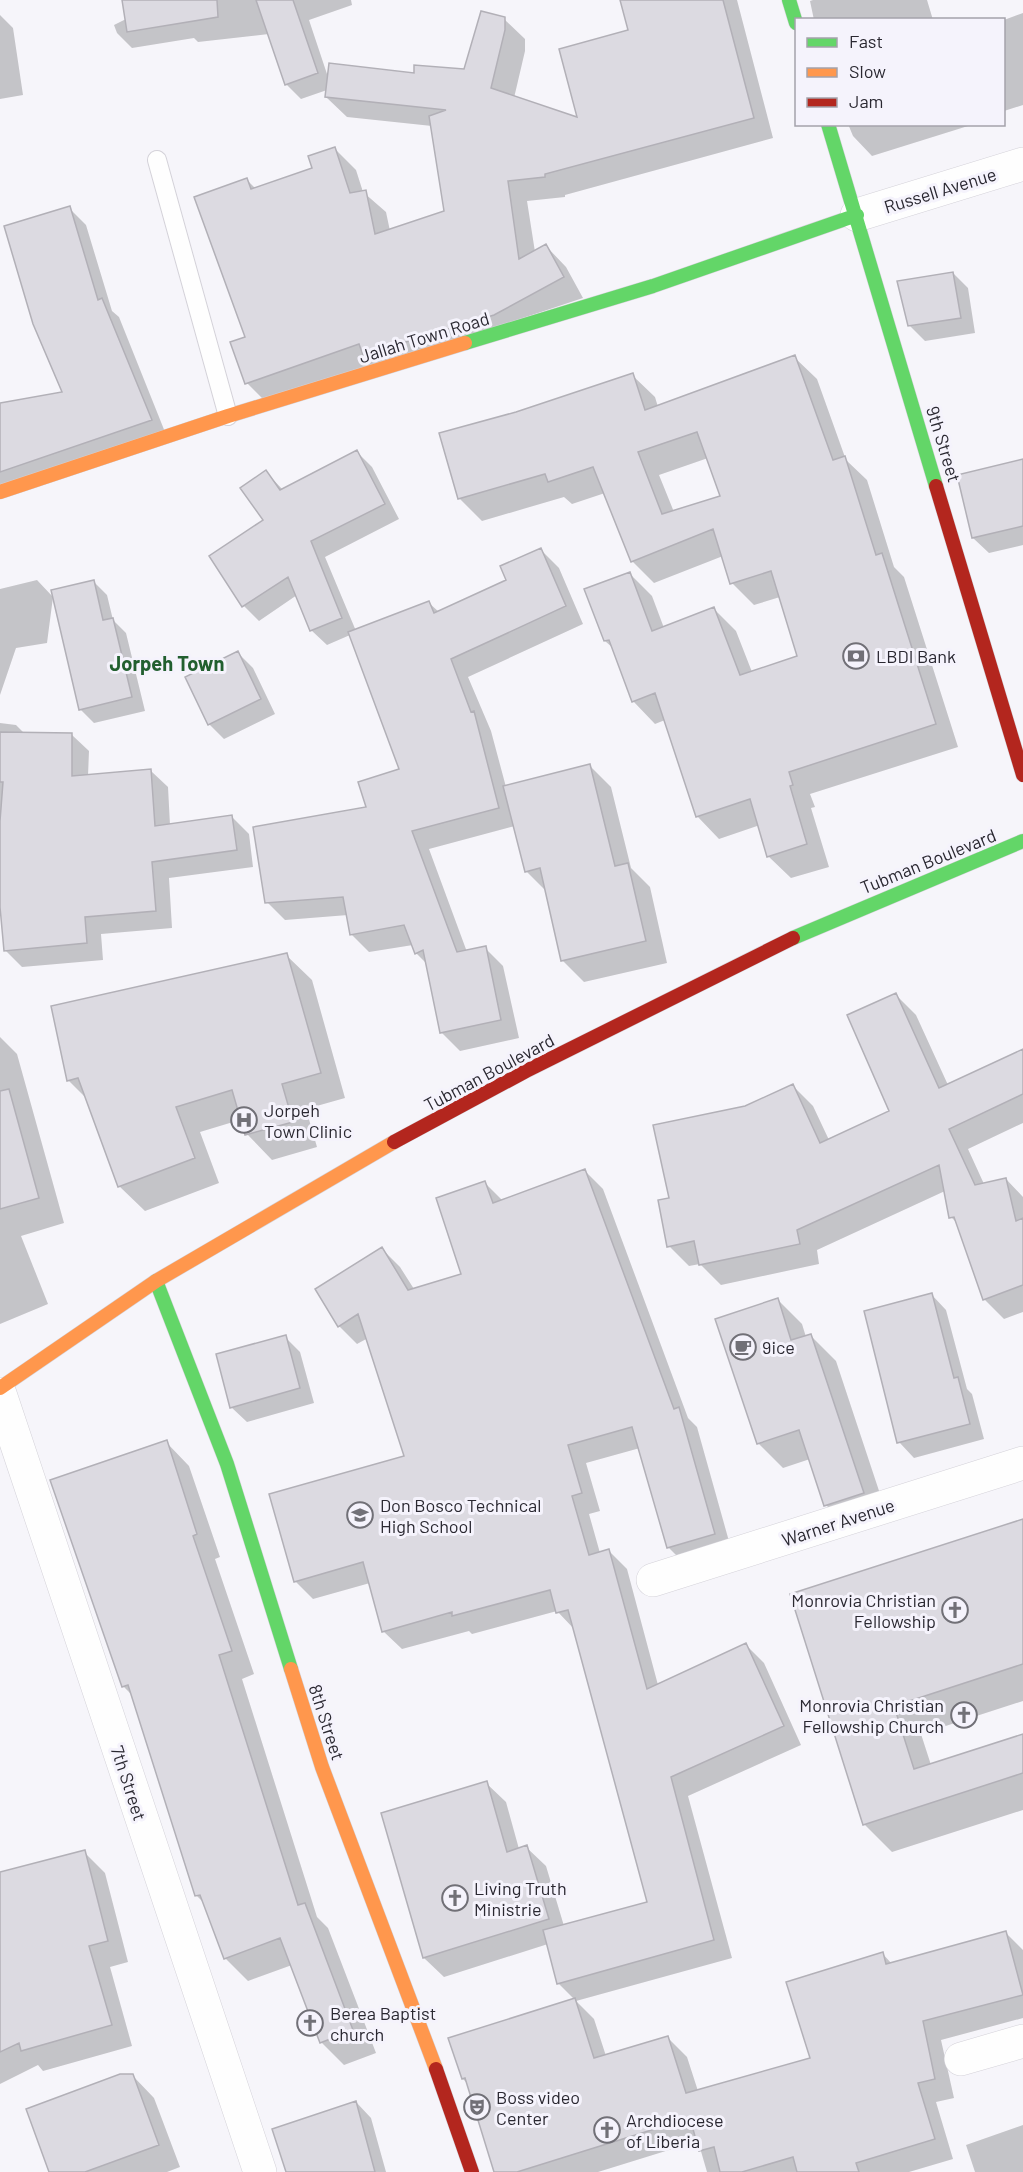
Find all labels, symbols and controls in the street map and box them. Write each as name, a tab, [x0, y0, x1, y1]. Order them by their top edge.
legend	[795, 18, 1005, 126]
text: Fast	[849, 30, 883, 52]
text: Slow	[849, 60, 886, 82]
text: Jam	[849, 90, 883, 112]
street label: Russell Avenue	[881, 162, 999, 218]
street label: Jallah Town Road	[356, 307, 492, 367]
street label: 9th Street	[922, 403, 966, 485]
bank icon: LBDI Bank	[841, 641, 871, 671]
place label: LBDI Bank	[876, 645, 956, 667]
district label: Jorpeh Town	[110, 651, 224, 675]
street label: Tubman Boulevard	[857, 824, 999, 898]
street label: Tubman Boulevard	[420, 1028, 558, 1116]
place label: Jorpeh Town Clinic	[264, 1099, 352, 1142]
hospital icon: Jorpeh Town Clinic	[229, 1105, 259, 1135]
cafe icon: 9ice	[728, 1332, 758, 1362]
place label: 9ice	[762, 1336, 795, 1358]
street label: Warner Avenue	[779, 1493, 897, 1551]
place label: Don Bosco Technical High School	[380, 1494, 541, 1537]
school or university icon: Don Bosco Technical High School	[345, 1500, 375, 1530]
place label: Monrovia Christian Fellowship	[791, 1589, 936, 1632]
church icon: Monrovia Christian Fellowship	[940, 1595, 970, 1625]
street label: 8th Street	[304, 1681, 350, 1763]
place label: Monrovia Christian Fellowship Church	[799, 1694, 944, 1737]
church icon: Monrovia Christian Fellowship Church	[949, 1700, 979, 1730]
street label: 7th Street	[107, 1743, 151, 1823]
place label: Living Truth Ministrie	[474, 1877, 567, 1920]
church icon: Living Truth Ministrie	[440, 1883, 470, 1913]
place label: Berea Baptist church	[330, 2002, 436, 2045]
church icon: Berea Baptist church	[295, 2008, 325, 2038]
place label: Boss video Center	[496, 2086, 580, 2129]
theatre icon: Boss video Center	[462, 2092, 492, 2122]
place label: Archdiocese of Liberia	[626, 2109, 724, 2152]
church icon: Archdiocese of Liberia	[592, 2115, 622, 2145]

